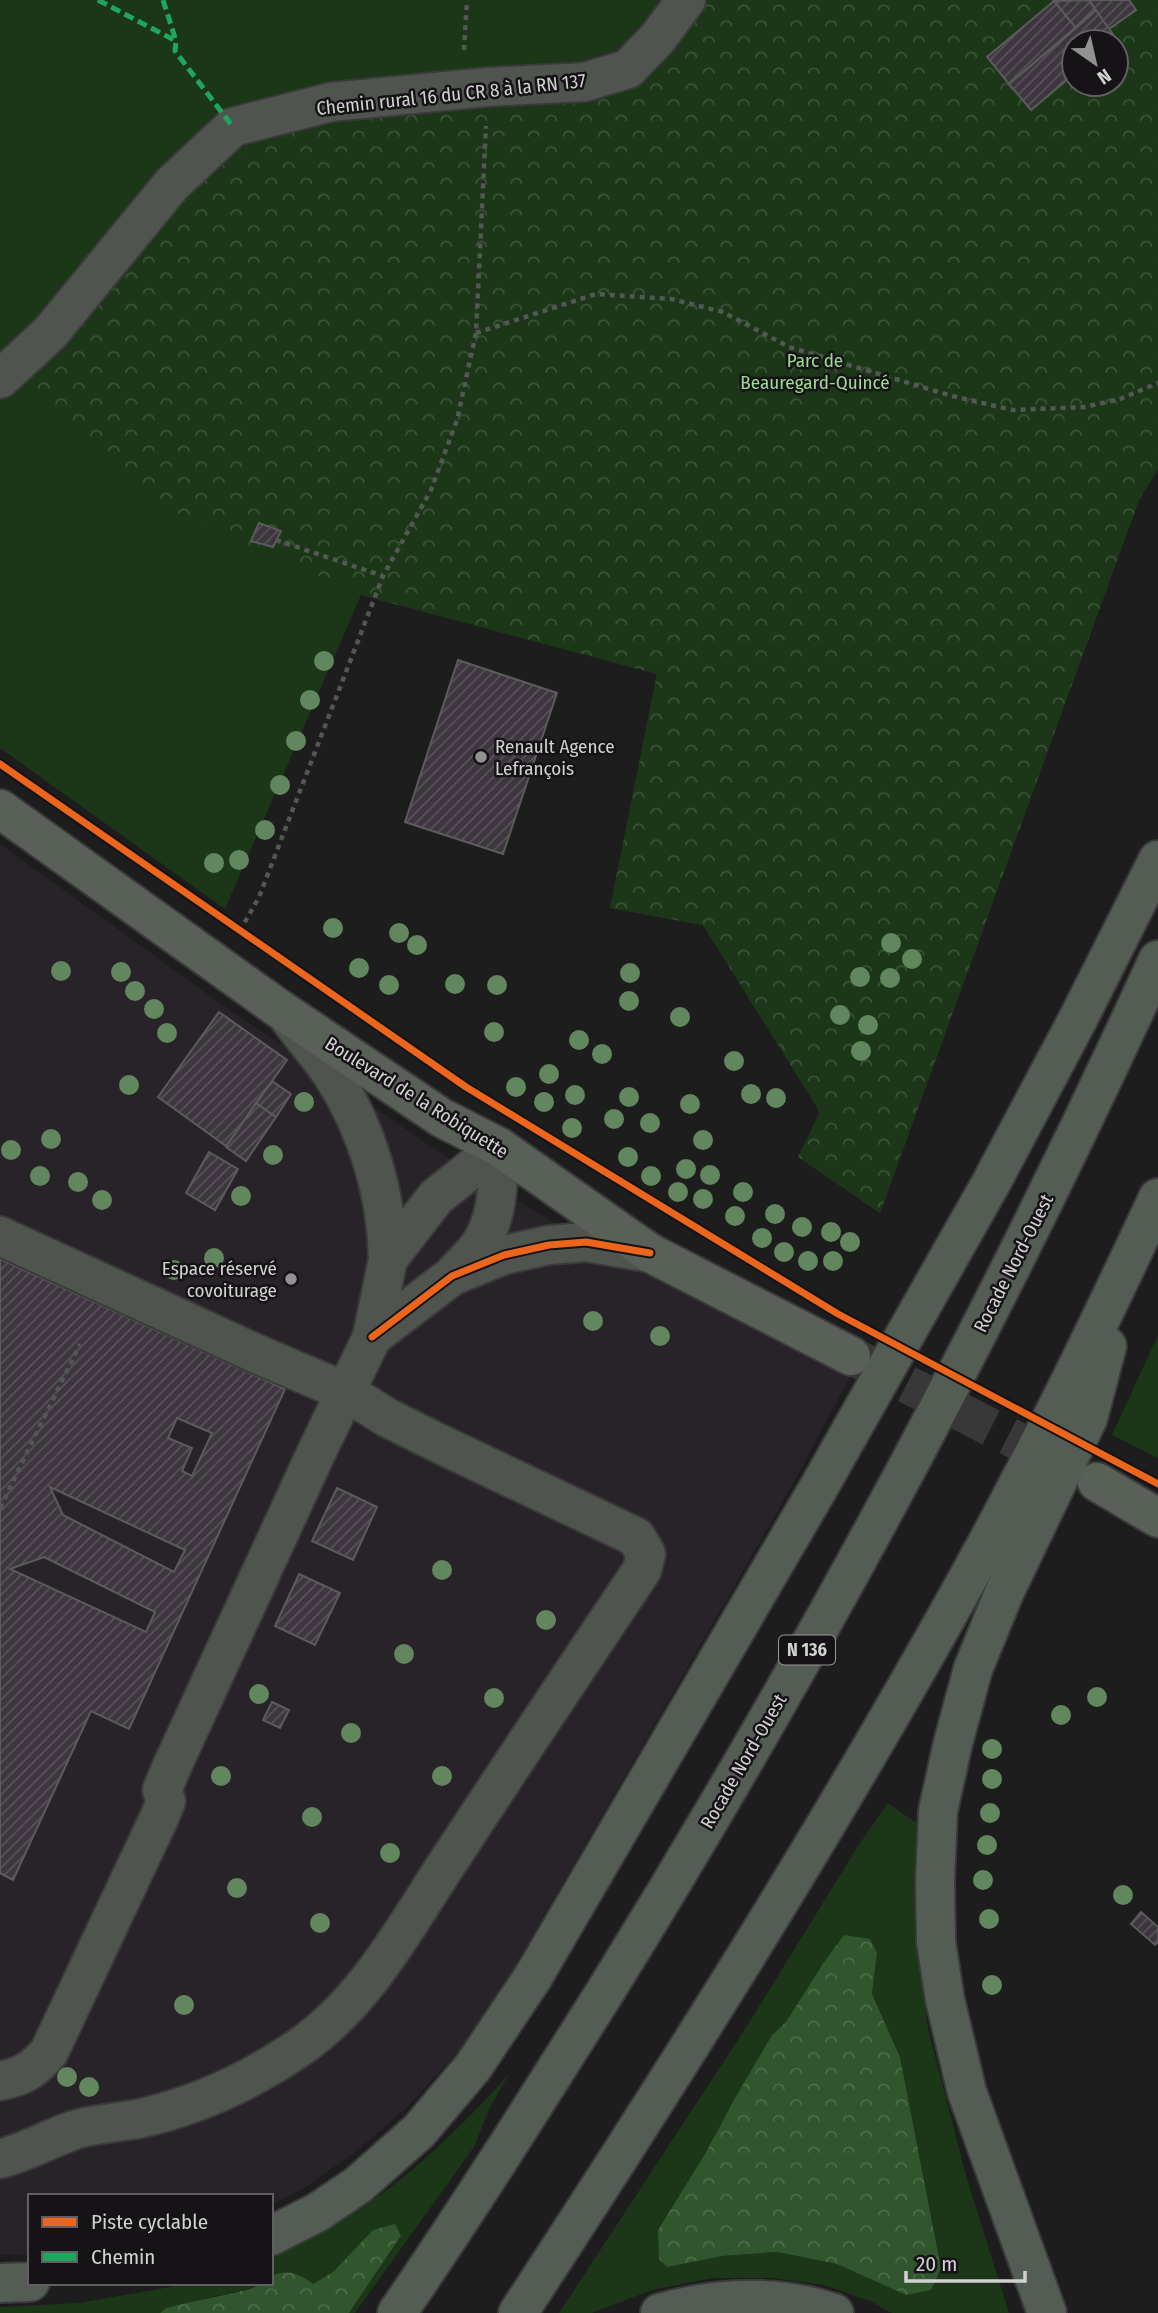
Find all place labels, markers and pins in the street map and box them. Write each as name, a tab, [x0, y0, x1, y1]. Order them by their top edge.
place label: Renault Agence Lefrançois	[495, 735, 615, 780]
marker: Renault Agence Lefrançois	[473, 749, 489, 765]
place label: Espace réservé covoiturage	[162, 1257, 277, 1302]
marker: Espace réservé covoiturage	[283, 1271, 299, 1287]

